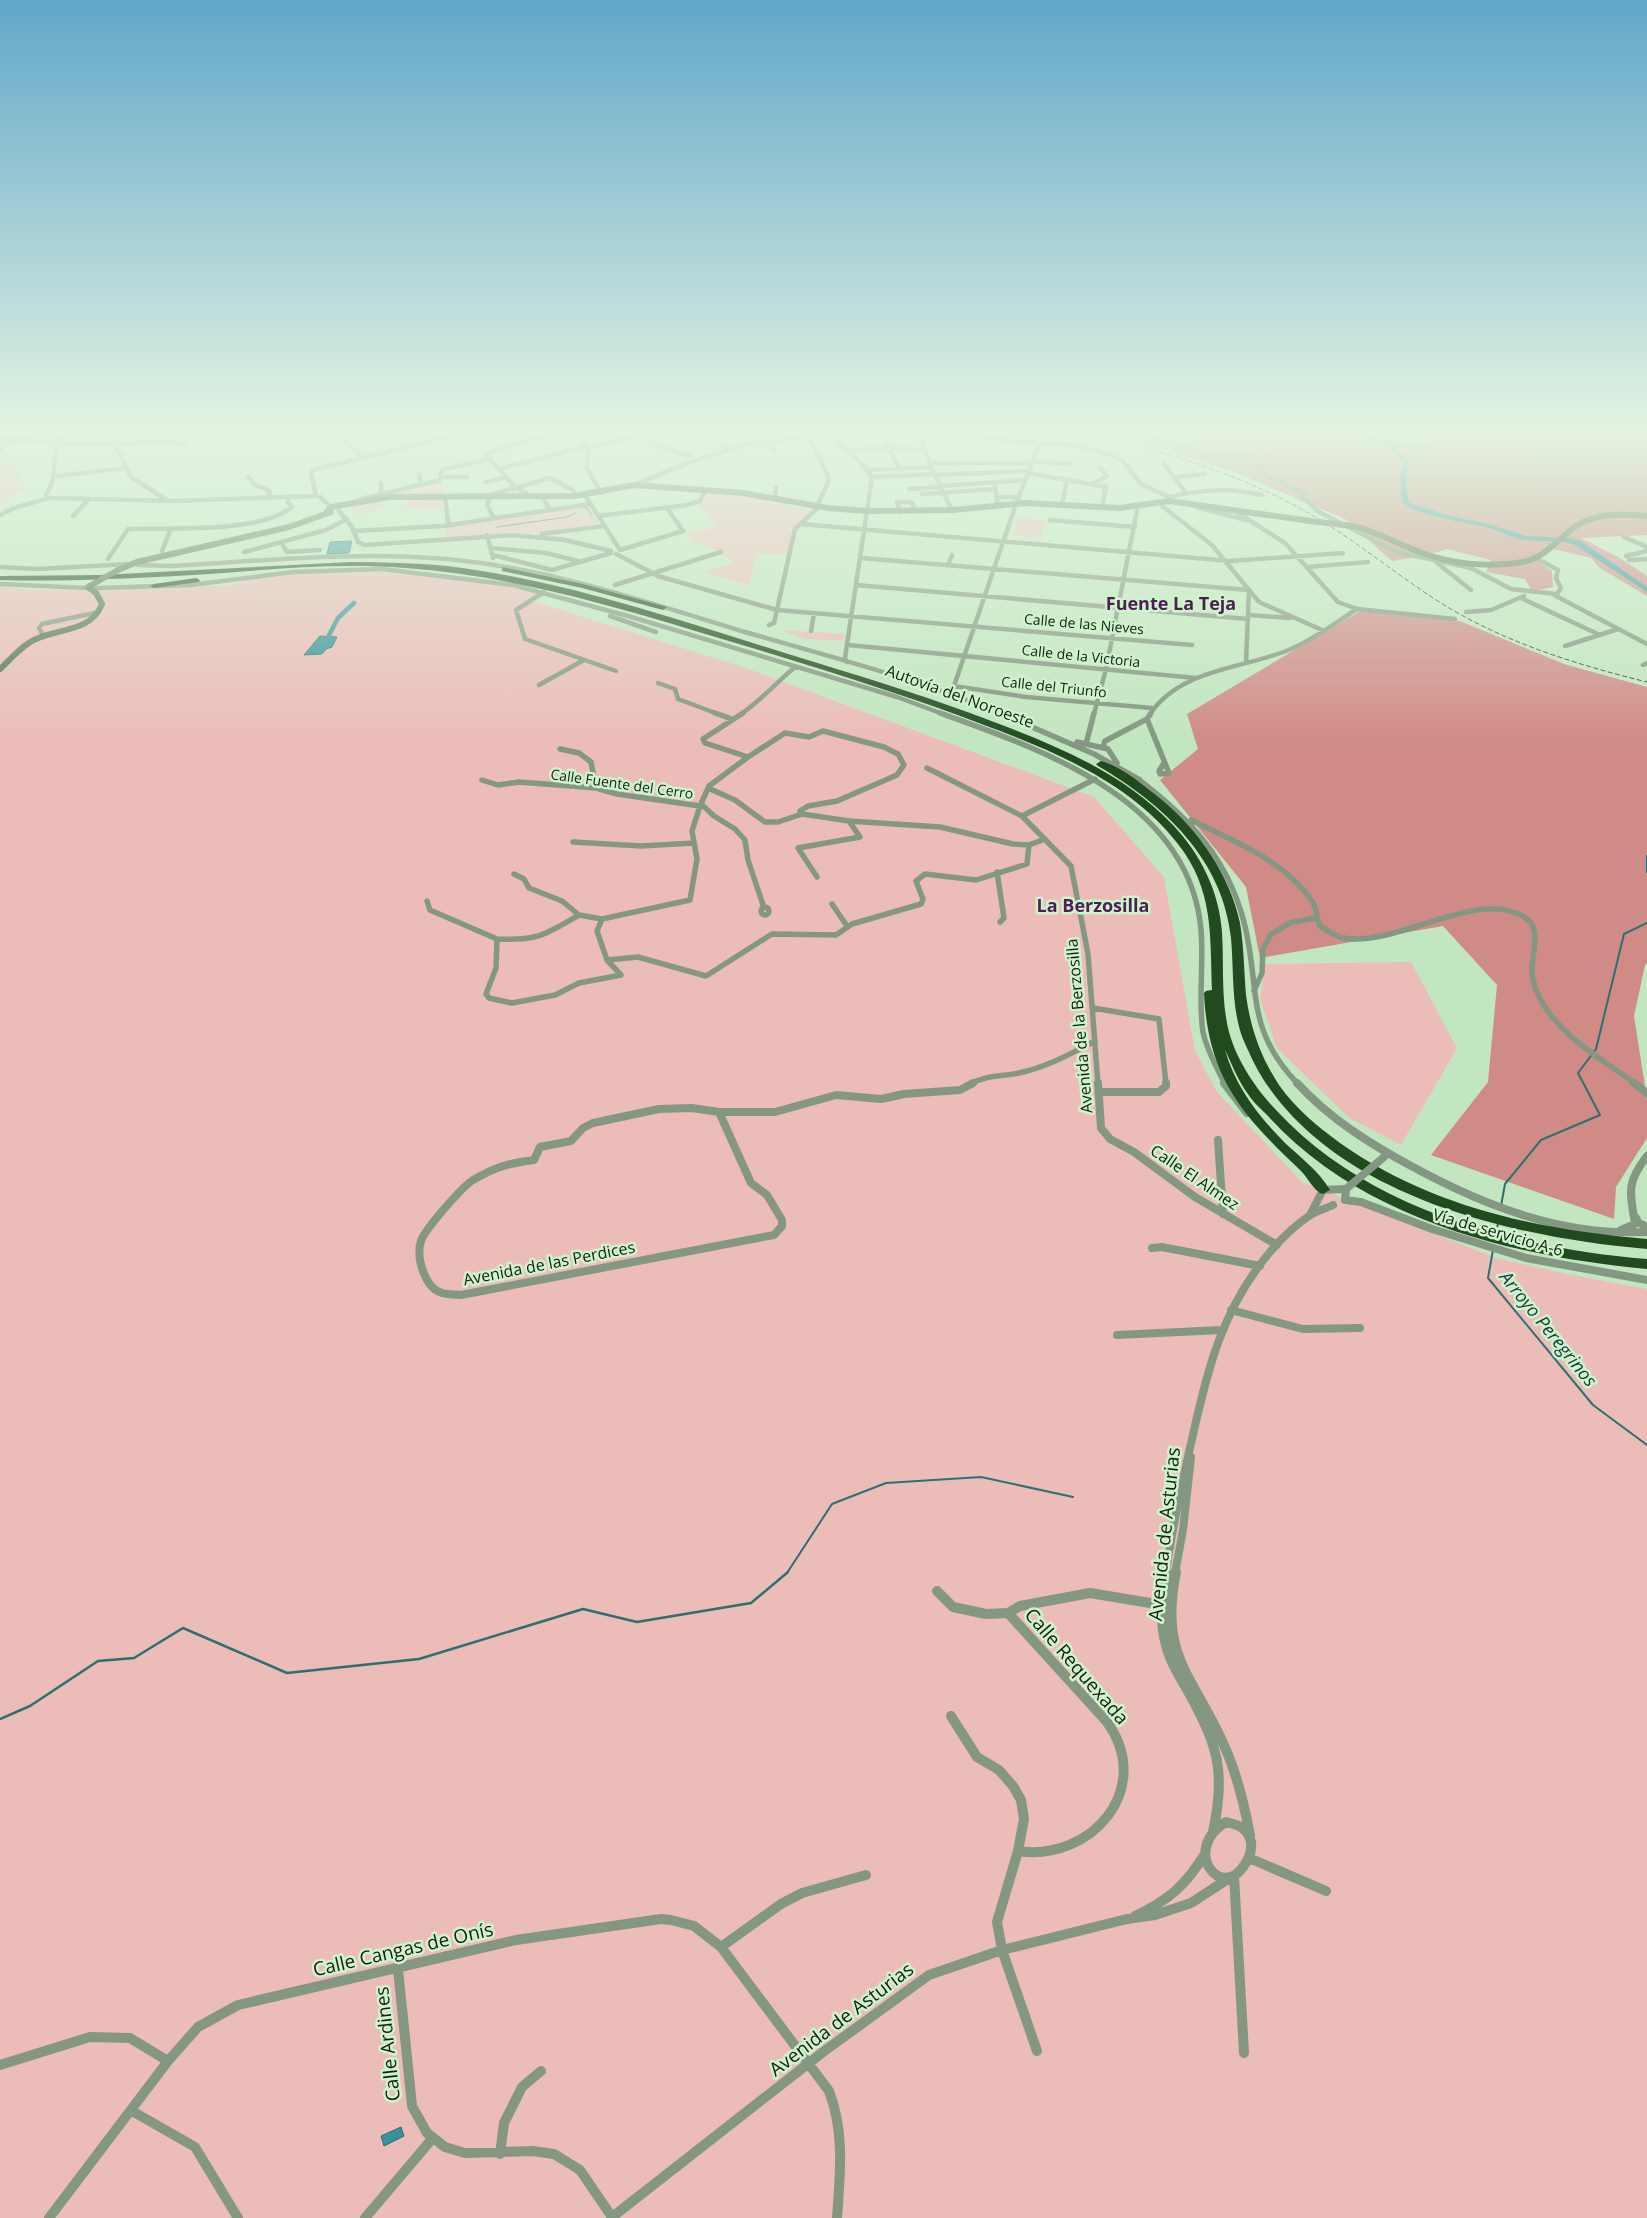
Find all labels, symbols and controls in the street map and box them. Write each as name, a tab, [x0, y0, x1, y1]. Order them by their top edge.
district label: Fuente La Teja	[1106, 591, 1236, 615]
street label: Calle de las Nieves	[1023, 609, 1145, 638]
street label: Calle de la Victoria	[1021, 640, 1141, 671]
street label: Autovía del Noroeste	[883, 659, 1037, 733]
street label: Calle del Triunfo	[1000, 672, 1108, 701]
street label: Calle Fuente del Cerro	[549, 764, 695, 803]
district label: La Berzosilla	[1037, 893, 1149, 917]
street label: Avenida de la Berzosilla	[1060, 938, 1098, 1114]
street label: Calle El Almez	[1146, 1139, 1244, 1215]
street label: Vía de servicio A-6	[1430, 1203, 1566, 1261]
street label: Avenida de las Perdices	[461, 1236, 637, 1290]
water label: Arroyo Peregrinos	[1494, 1264, 1603, 1391]
street label: Avenida de Asturias	[1142, 1446, 1186, 1622]
street label: Calle Requexada	[1019, 1602, 1135, 1730]
street label: Calle Cangas de Onís	[310, 1916, 496, 1982]
street label: Avenida de Asturias	[763, 1956, 919, 2082]
street label: Calle Ardines	[368, 1985, 406, 2103]

